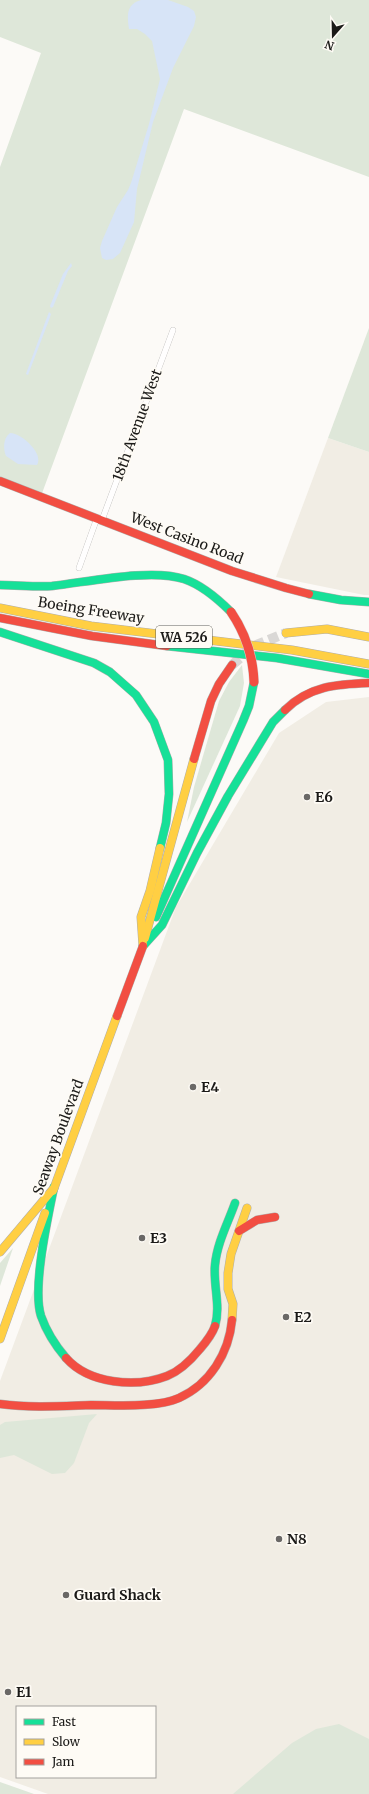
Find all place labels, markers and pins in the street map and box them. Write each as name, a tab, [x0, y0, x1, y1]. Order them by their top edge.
place label: E6	[315, 788, 333, 806]
marker: E6	[302, 792, 312, 802]
place label: E4	[201, 1078, 219, 1096]
marker: E4	[188, 1082, 198, 1092]
place label: E3	[150, 1229, 167, 1247]
marker: E3	[137, 1233, 147, 1243]
place label: E2	[294, 1308, 312, 1326]
marker: E2	[281, 1312, 291, 1322]
place label: N8	[287, 1530, 307, 1548]
marker: N8	[274, 1534, 284, 1544]
place label: Guard Shack	[74, 1586, 162, 1604]
marker: Guard Shack	[61, 1590, 71, 1600]
place label: E1	[16, 1683, 32, 1701]
marker: E1	[3, 1687, 13, 1697]

